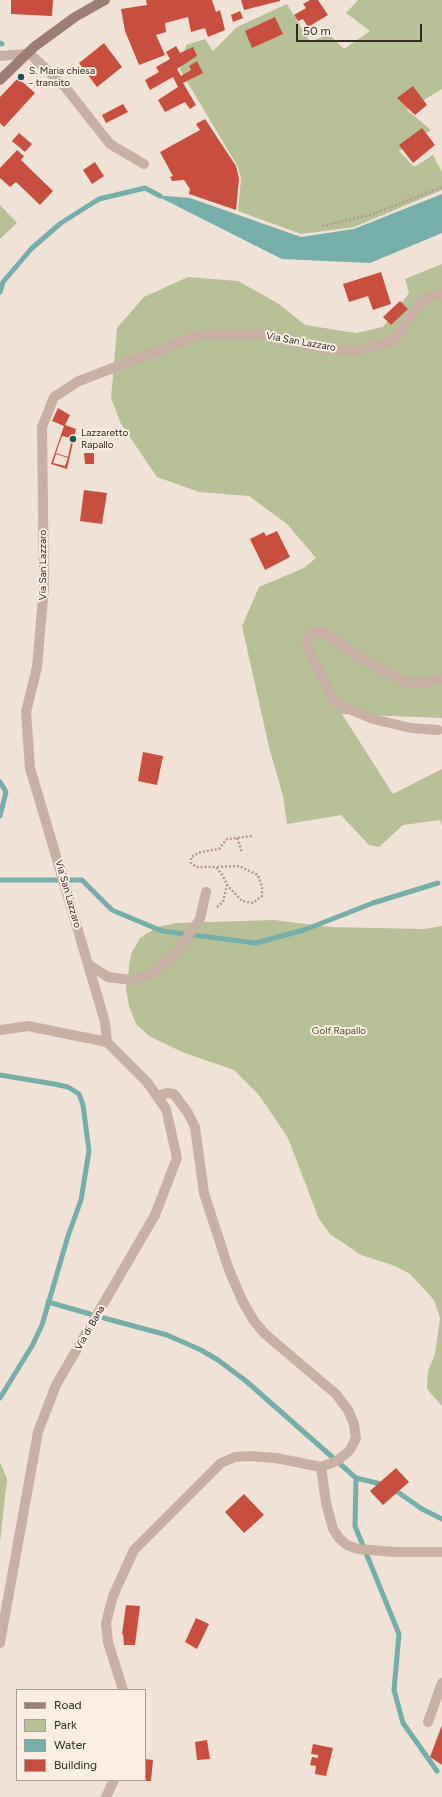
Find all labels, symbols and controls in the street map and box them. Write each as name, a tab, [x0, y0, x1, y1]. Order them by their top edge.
scale bar	[298, 16, 424, 42]
text: 50 m	[303, 24, 331, 38]
place label: S. Maria chiesa - transito	[29, 65, 95, 88]
marker: S. Maria chiesa - transito	[16, 72, 26, 82]
street label: Via San Lazzaro	[265, 330, 337, 354]
place label: Lazzaretto Rapallo	[81, 427, 128, 450]
marker: Lazzaretto Rapallo	[68, 434, 78, 444]
street label: Via San Lazzaro	[37, 530, 49, 600]
street label: Via San Lazzaro	[53, 858, 83, 930]
park label: Golf Rapallo	[312, 1025, 366, 1037]
street label: Via di Bana	[72, 1304, 108, 1352]
legend	[16, 1689, 146, 1781]
text: Road	[54, 1698, 82, 1712]
text: Park	[54, 1718, 77, 1732]
text: Water	[54, 1738, 86, 1752]
text: Building	[54, 1758, 97, 1772]

